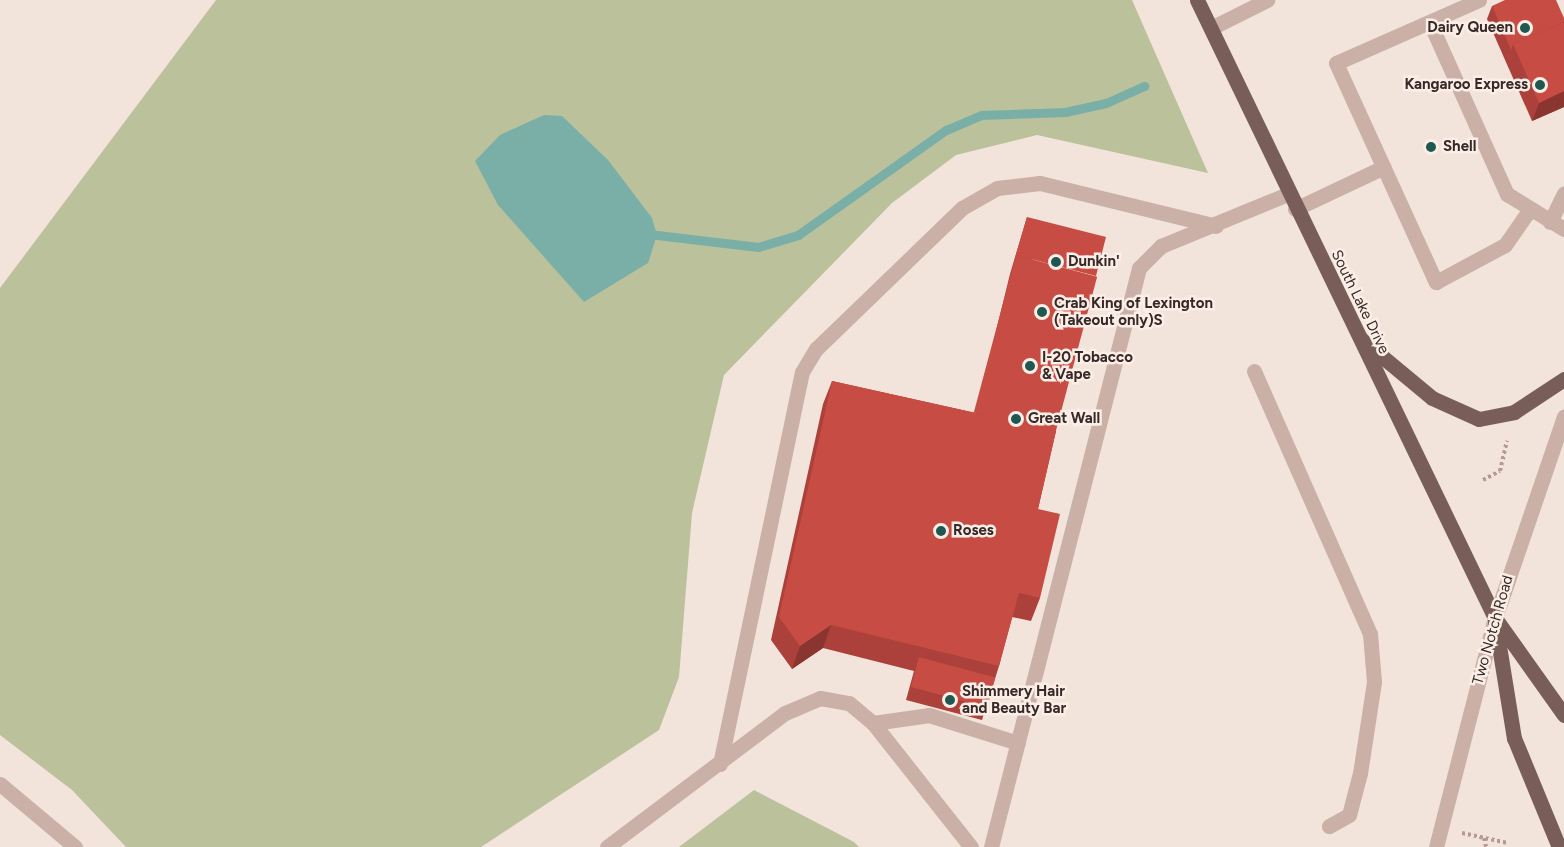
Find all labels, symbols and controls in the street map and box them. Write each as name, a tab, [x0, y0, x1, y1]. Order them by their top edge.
place label: Dairy Queen	[1427, 19, 1513, 37]
marker: Dairy Queen	[1518, 21, 1532, 35]
place label: Kangaroo Express	[1404, 76, 1528, 94]
marker: Kangaroo Express	[1533, 78, 1547, 92]
place label: Shell	[1443, 138, 1476, 156]
marker: Shell	[1424, 140, 1438, 154]
street label: South Lake Drive	[1327, 247, 1393, 357]
place label: Dunkin'	[1068, 253, 1120, 271]
marker: Dunkin'	[1049, 255, 1063, 269]
place label: Crab King of Lexington (Takeout only)S	[1054, 294, 1213, 329]
marker: Crab King of Lexington (Takeout only)S	[1035, 305, 1049, 319]
place label: I-20 Tobacco & Vape	[1042, 348, 1133, 383]
marker: I-20 Tobacco & Vape	[1023, 359, 1037, 373]
place label: Great Wall	[1028, 410, 1100, 428]
marker: Great Wall	[1009, 412, 1023, 426]
place label: Roses	[953, 522, 994, 540]
marker: Roses	[934, 524, 948, 538]
street label: Two Notch Road	[1469, 573, 1517, 687]
place label: Shimmery Hair and Beauty Bar	[962, 682, 1066, 717]
marker: Shimmery Hair and Beauty Bar	[943, 693, 957, 707]

